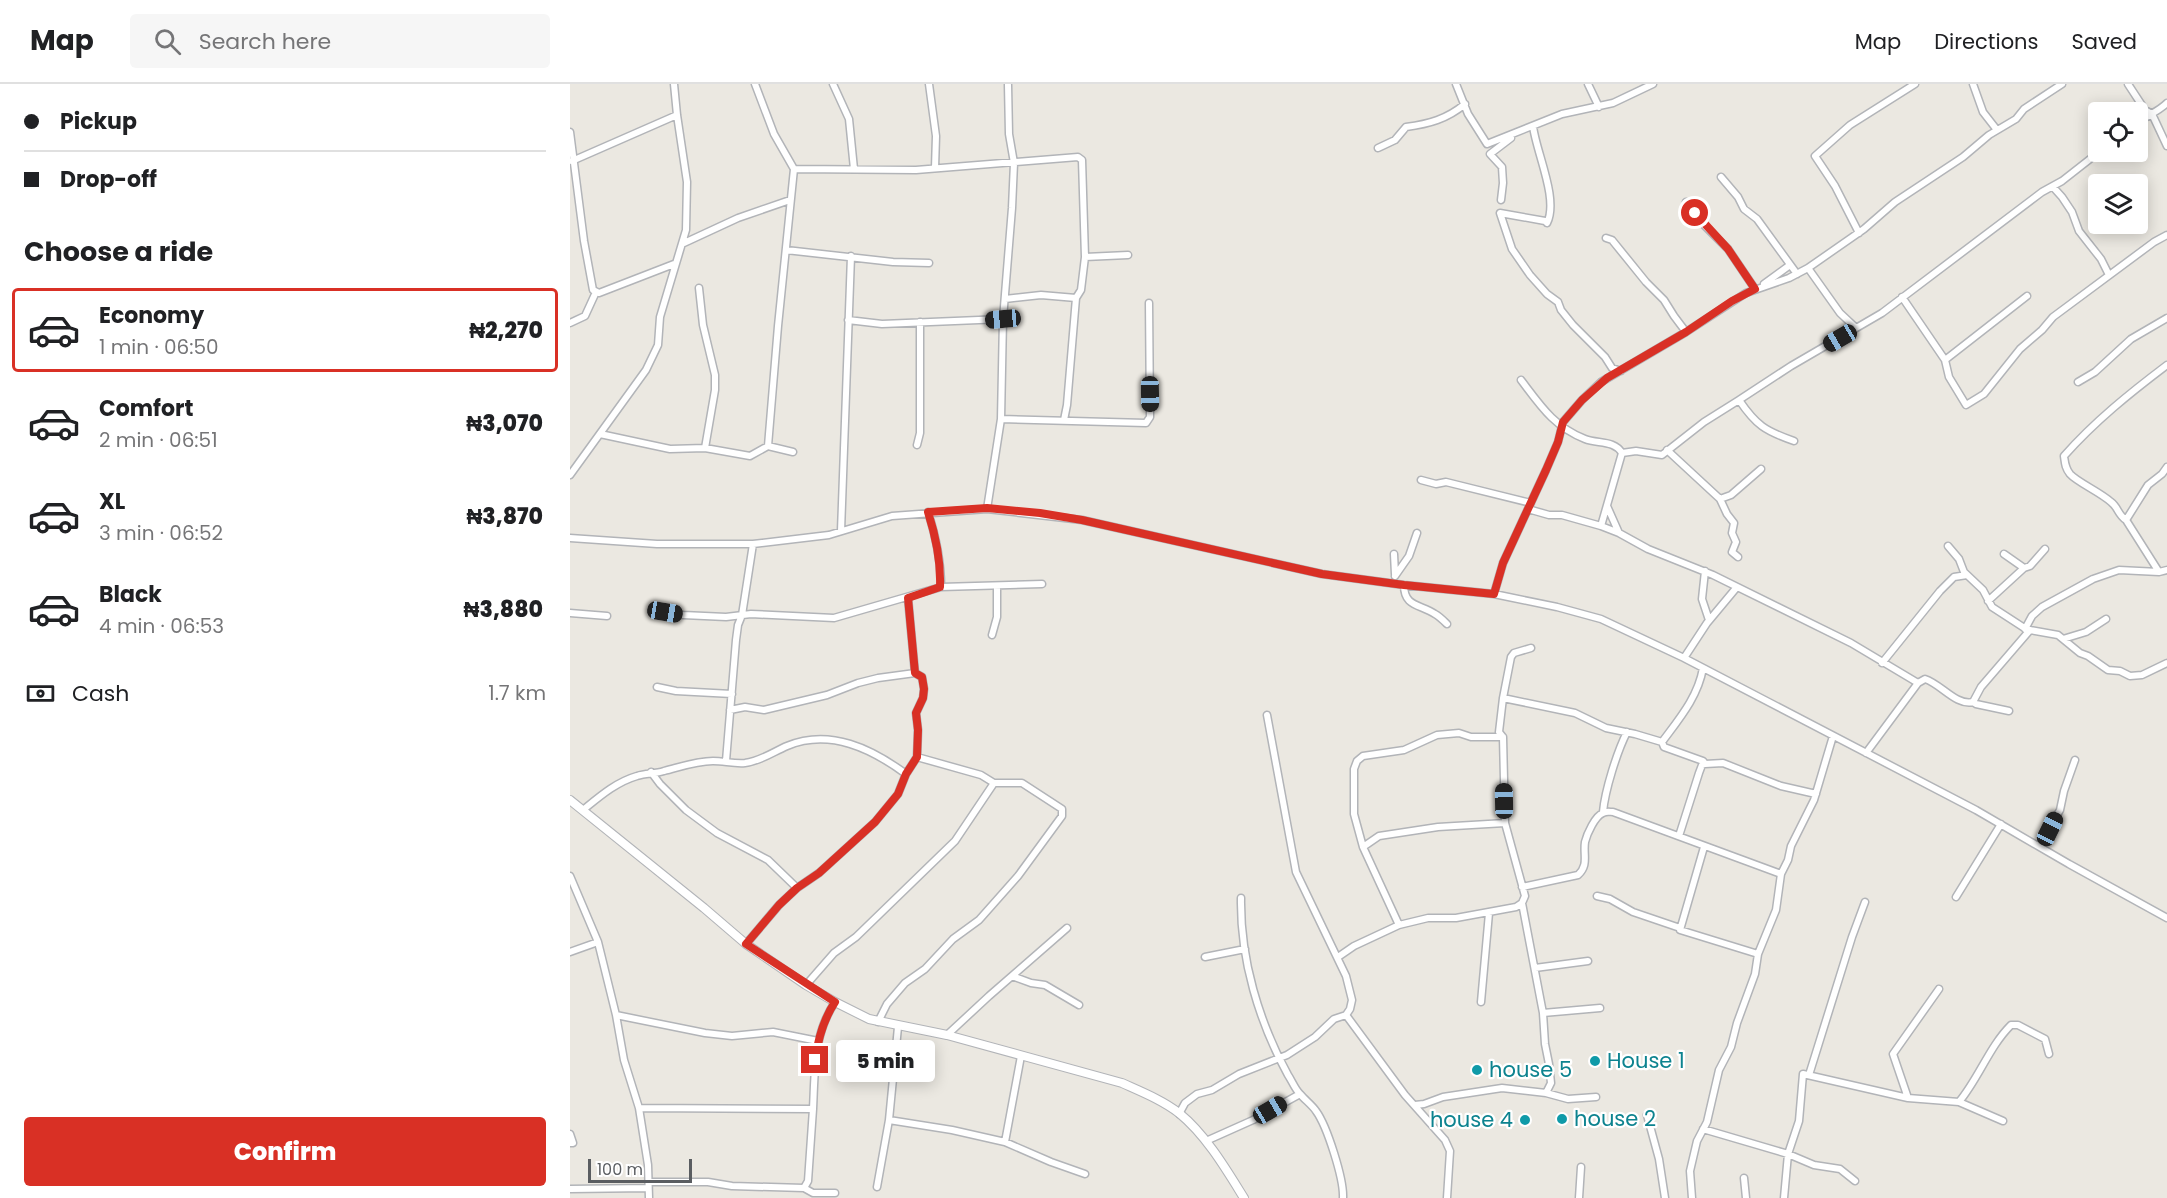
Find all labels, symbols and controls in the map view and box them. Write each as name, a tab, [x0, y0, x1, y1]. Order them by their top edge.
search box	[130, 14, 550, 68]
text: Map	[30, 21, 94, 60]
icon: search	[151, 25, 184, 58]
text: Search here	[199, 26, 331, 57]
text: Map	[1855, 27, 1901, 56]
text: Directions	[1934, 27, 2038, 56]
text: Saved	[2071, 27, 2137, 56]
map controls	[2088, 102, 2148, 234]
button: locate	[2088, 102, 2148, 162]
text: Pickup	[60, 106, 137, 137]
text: Drop-off	[60, 164, 157, 195]
button: layers	[2088, 174, 2148, 234]
route start	[1681, 199, 1708, 226]
text: Choose a ride	[24, 233, 213, 270]
text: Economy	[99, 300, 204, 331]
icon: car	[27, 303, 81, 357]
car	[984, 308, 1022, 330]
text: ₦2,270	[469, 315, 543, 346]
car	[1820, 321, 1860, 355]
text: 1 min · 06:50	[99, 333, 219, 361]
car	[1141, 376, 1159, 412]
text: Comfort	[99, 393, 193, 424]
icon: car	[27, 396, 81, 450]
text: ₦3,070	[466, 408, 543, 439]
text: 2 min · 06:51	[99, 426, 218, 454]
text: XL	[99, 486, 125, 517]
icon: car	[27, 489, 81, 543]
text: ₦3,870	[466, 501, 543, 532]
text: 3 min · 06:52	[99, 519, 223, 547]
text: Black	[99, 579, 162, 610]
icon: car	[27, 582, 81, 636]
text: ₦3,880	[464, 594, 543, 625]
car	[646, 600, 684, 624]
text: 4 min · 06:53	[99, 612, 224, 640]
icon: cash	[24, 677, 57, 710]
text: Cash	[72, 678, 129, 709]
text: 1.7 km	[488, 679, 546, 707]
car	[1495, 783, 1513, 819]
car	[2034, 809, 2066, 849]
callout: 5 min	[836, 1039, 935, 1081]
route end	[801, 1046, 828, 1073]
place label: House 1	[1607, 1046, 1685, 1075]
text: 5 min	[856, 1047, 915, 1075]
marker: House 1	[1588, 1054, 1602, 1068]
place label: house 5	[1489, 1055, 1572, 1084]
marker: house 5	[1470, 1063, 1484, 1077]
car	[1250, 1093, 1290, 1127]
place label: house 2	[1574, 1104, 1656, 1133]
place label: house 4	[1430, 1105, 1513, 1134]
marker: house 2	[1555, 1112, 1569, 1126]
marker: house 4	[1518, 1113, 1532, 1127]
button: Confirm	[24, 1117, 546, 1186]
scale bar	[588, 1156, 692, 1184]
text: 100 m	[597, 1158, 643, 1181]

